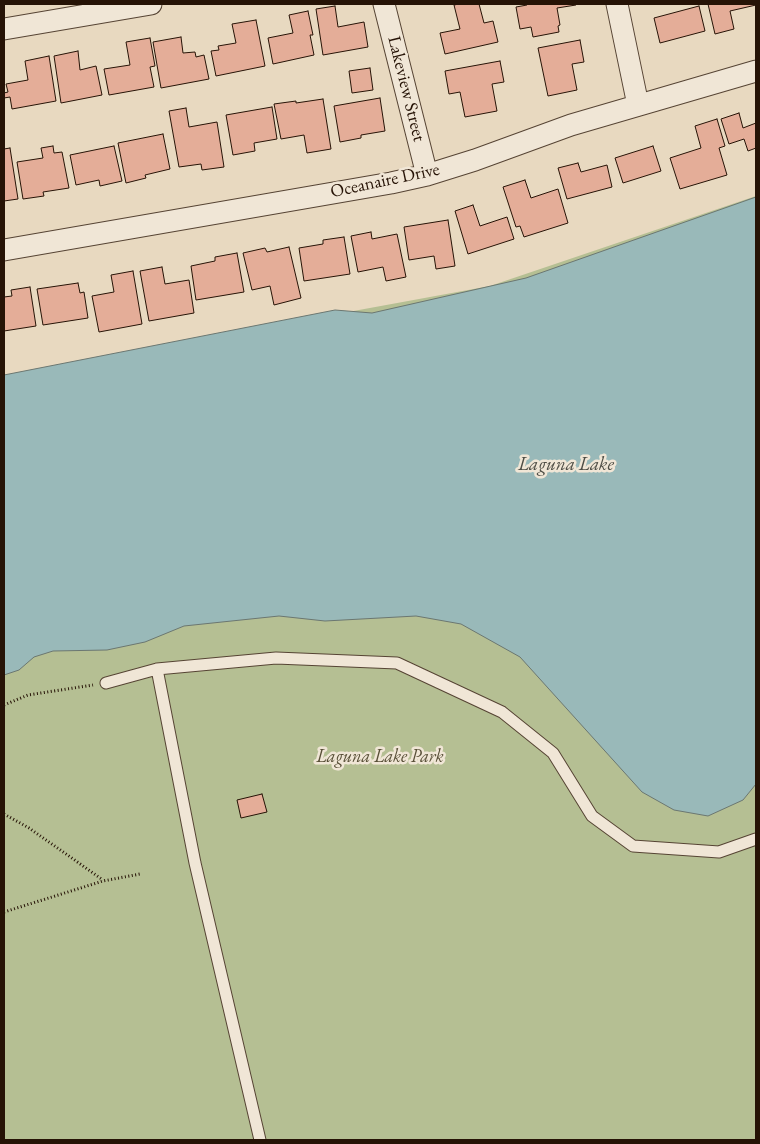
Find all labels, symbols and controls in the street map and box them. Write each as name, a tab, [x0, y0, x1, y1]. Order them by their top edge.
street label: Lakeview Street	[382, 34, 430, 144]
street label: Oceanaire Drive	[328, 159, 442, 203]
water label: Laguna Lake	[518, 454, 614, 476]
park label: Laguna Lake Park	[316, 746, 444, 768]

